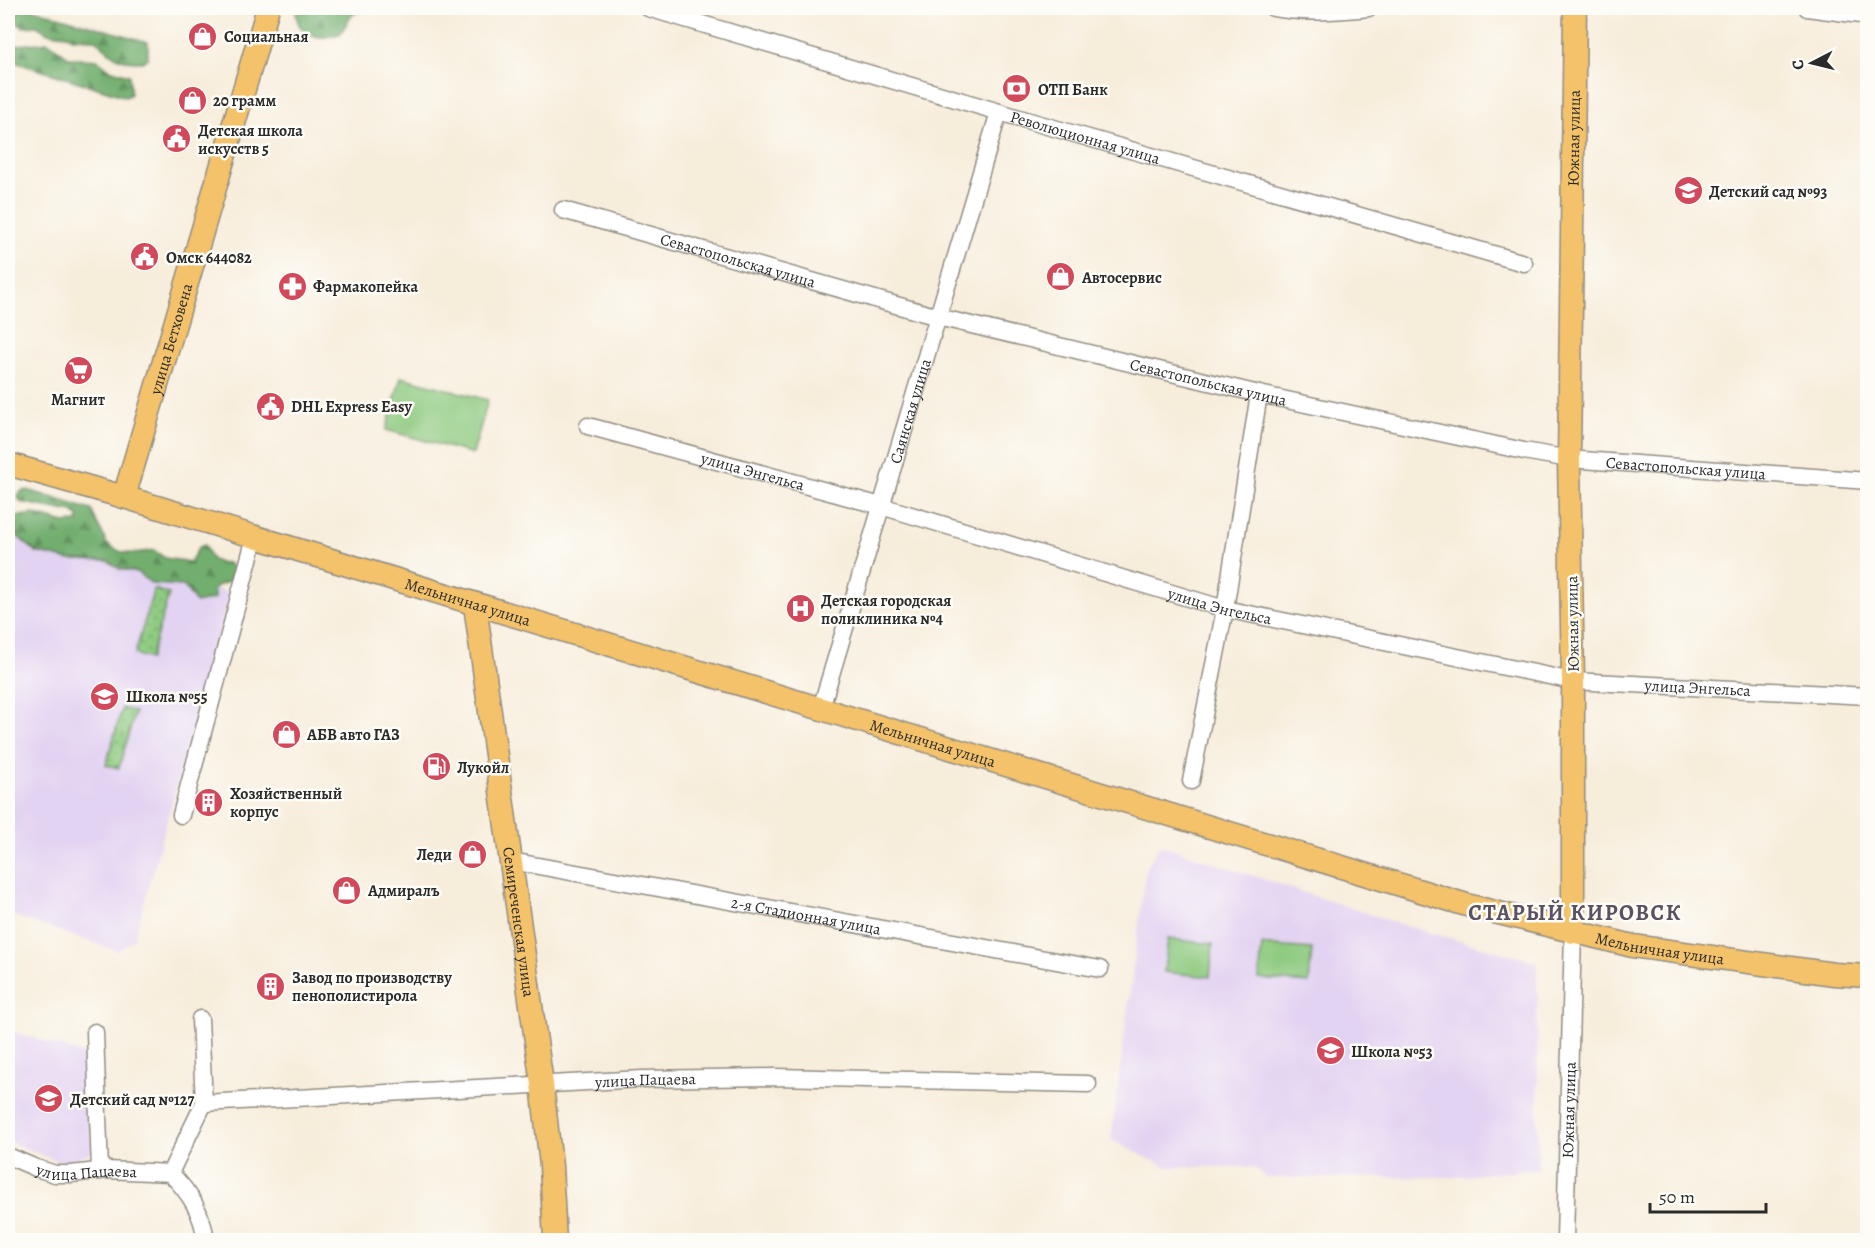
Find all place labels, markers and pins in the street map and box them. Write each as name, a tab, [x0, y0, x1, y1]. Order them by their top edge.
shop icon: Социальная	[187, 20, 219, 52]
place label: Социальная	[224, 26, 309, 48]
bank icon: ОТП Банк	[1001, 73, 1033, 105]
place label: ОТП Банк	[1038, 79, 1108, 101]
shop icon: 20 грамм	[176, 84, 208, 116]
place label: 20 грамм	[213, 90, 276, 112]
place label: Детская школа искусств 5	[198, 120, 303, 160]
public building icon: Детская школа искусств 5	[161, 123, 193, 155]
school or university icon: Детский сад №93	[1672, 175, 1704, 207]
place label: Детский сад №93	[1709, 181, 1827, 203]
public building icon: Омск 644082	[129, 241, 161, 273]
place label: Омск 644082	[166, 247, 252, 269]
shop icon: Автосервис	[1045, 261, 1077, 293]
place label: Автосервис	[1081, 267, 1162, 289]
pharmacy icon: Фармакопейка	[276, 270, 308, 302]
place label: Фармакопейка	[313, 276, 418, 298]
supermarket icon: Магнит	[62, 355, 94, 387]
place label: Магнит	[51, 389, 106, 411]
public building icon: DHL Express Easy	[254, 390, 286, 422]
place label: DHL Express Easy	[291, 396, 413, 418]
place label: Детская городская поликлиника №4	[821, 590, 951, 630]
hospital icon: Детская городская поликлиника №4	[784, 593, 816, 625]
school or university icon: Школа №55	[89, 680, 121, 712]
place label: Школа №55	[126, 686, 208, 708]
shop icon: АБВ авто ГАЗ	[270, 718, 302, 750]
place label: АБВ авто ГАЗ	[306, 724, 400, 746]
fuel station icon: Лукойл	[420, 751, 452, 783]
place label: Лукойл	[457, 757, 509, 779]
place label: Хозяйственный корпус	[230, 783, 342, 823]
building icon: Хозяйственный корпус	[193, 786, 225, 818]
shop icon: Леди	[457, 838, 489, 870]
place label: Леди	[416, 844, 452, 866]
shop icon: Адмиралъ	[331, 874, 363, 906]
place label: Адмиралъ	[367, 880, 440, 902]
place label: Завод по производству пенополистирола	[292, 967, 452, 1007]
building icon: Завод по производству пенополистирола	[255, 970, 287, 1002]
school or university icon: Школа №53	[1314, 1035, 1346, 1067]
place label: Школа №53	[1351, 1041, 1433, 1063]
school or university icon: Детский сад №127	[33, 1083, 65, 1115]
place label: Детский сад №127	[70, 1089, 194, 1111]

